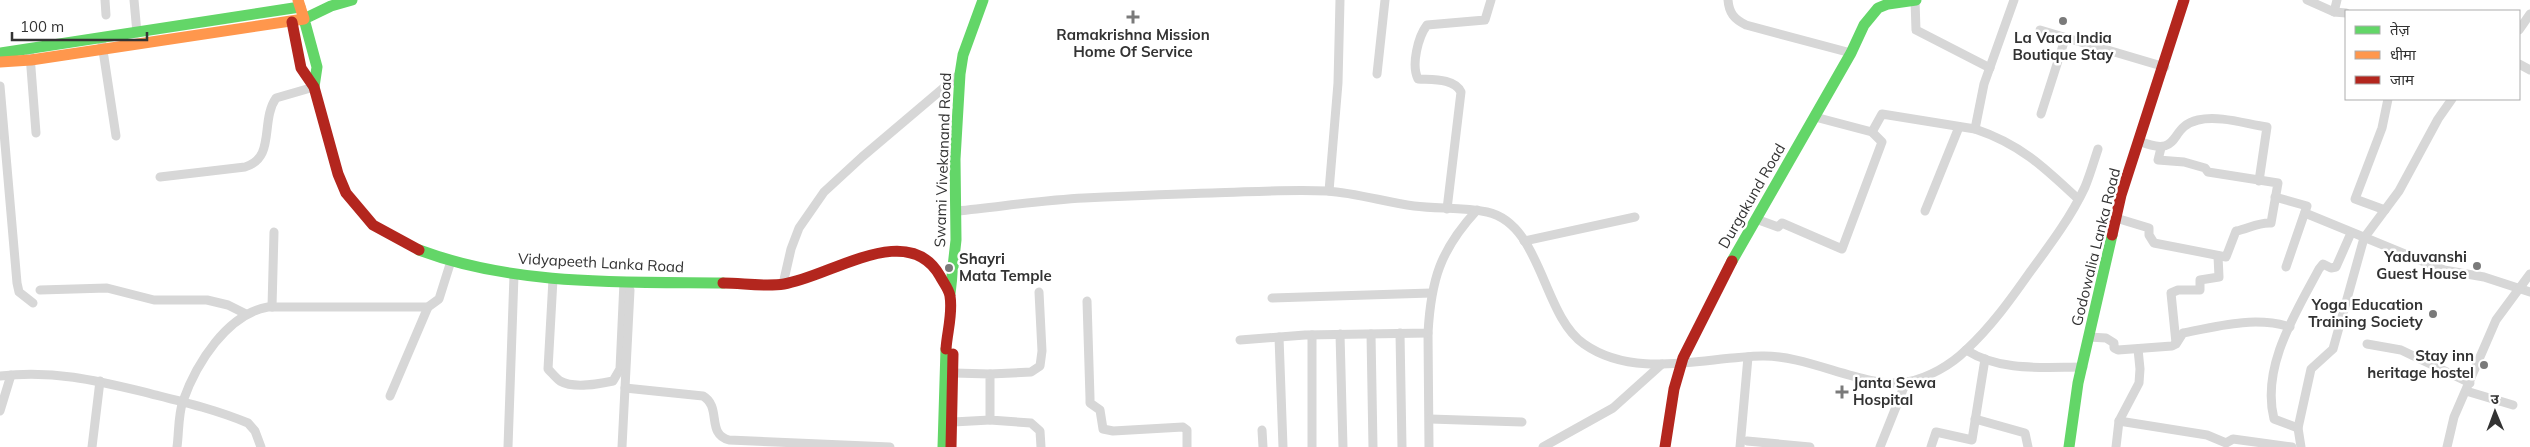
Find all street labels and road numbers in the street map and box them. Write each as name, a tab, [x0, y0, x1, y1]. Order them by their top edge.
street label: Swami Vivekanand Road	[930, 72, 955, 248]
street label: Durgakund Road	[1714, 140, 1789, 252]
street label: Godowalia Lanka Road	[2067, 166, 2124, 328]
street label: Vidyapeeth Lanka Road	[517, 249, 685, 276]

